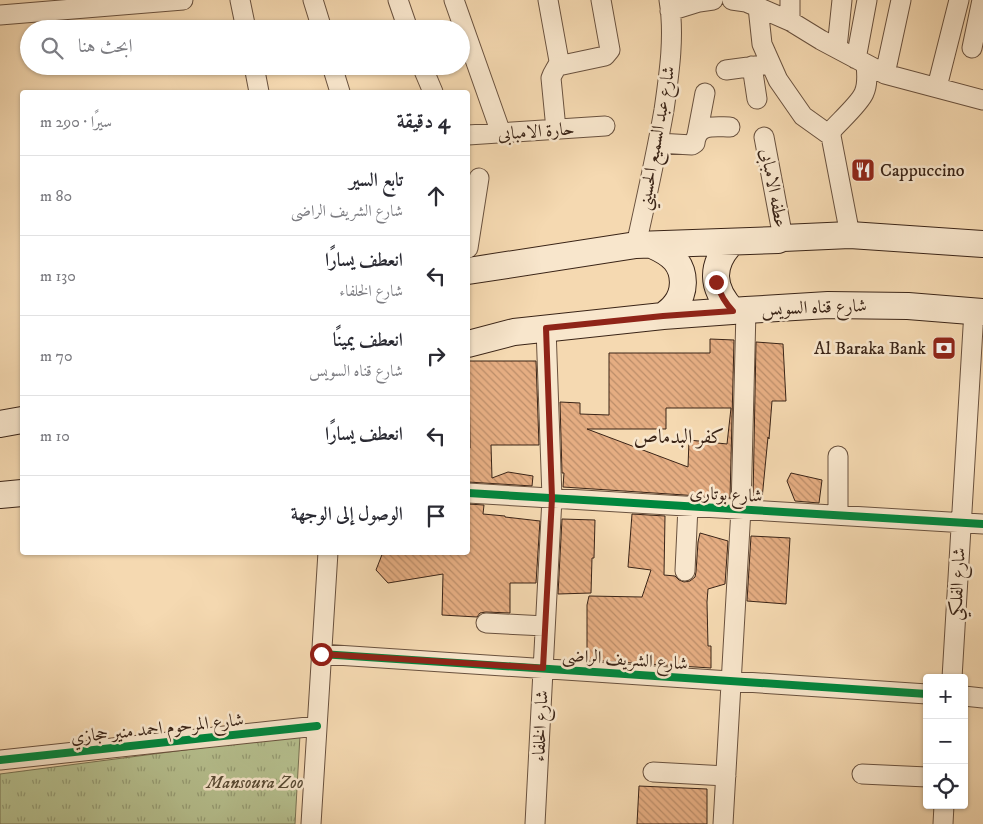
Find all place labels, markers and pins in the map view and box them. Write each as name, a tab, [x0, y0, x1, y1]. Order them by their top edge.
restaurant icon: Cappuccino	[850, 157, 876, 183]
place label: Cappuccino	[880, 160, 965, 182]
bank icon: Al Baraka Bank	[931, 335, 957, 361]
place label: Al Baraka Bank	[814, 338, 926, 360]

